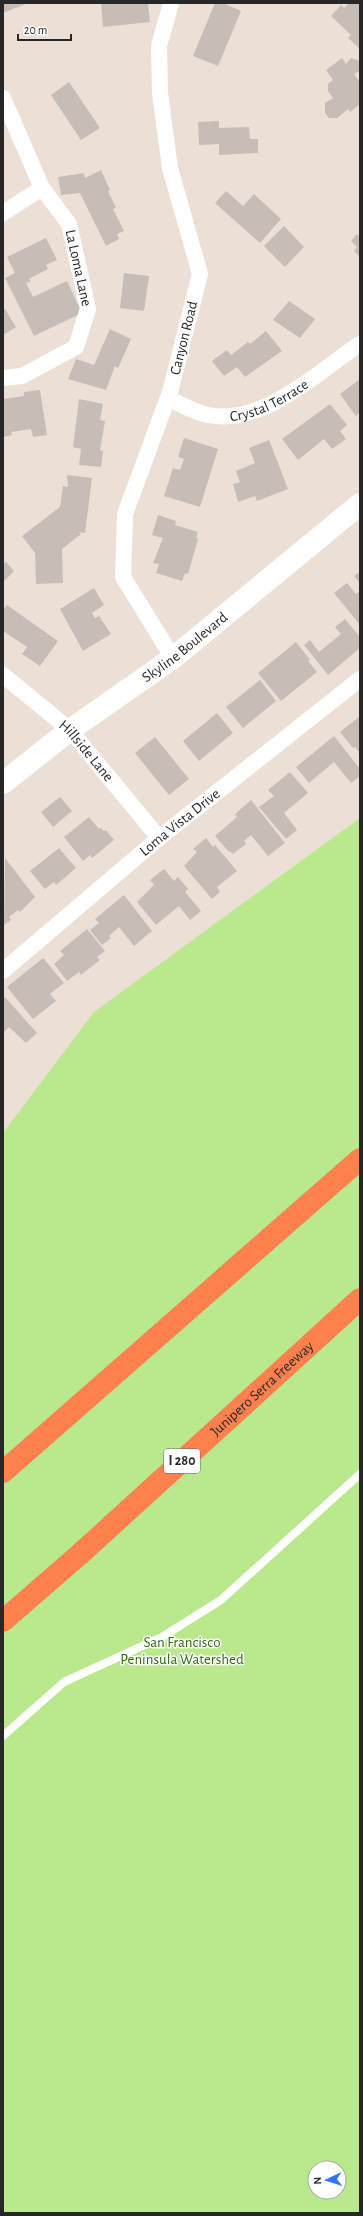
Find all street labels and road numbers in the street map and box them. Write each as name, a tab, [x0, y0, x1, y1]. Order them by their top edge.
street label: La Loma Lane	[63, 228, 95, 308]
street label: Canyon Road	[168, 299, 200, 376]
street label: Crystal Terrace	[229, 376, 311, 424]
street label: Skyline Boulevard	[139, 609, 230, 685]
street label: Hillside Lane	[56, 717, 117, 784]
street label: Loma Vista Drive	[137, 786, 222, 859]
street label: Junipero Serra Freeway	[208, 1338, 317, 1439]
road number: I 280	[164, 1449, 200, 1473]

